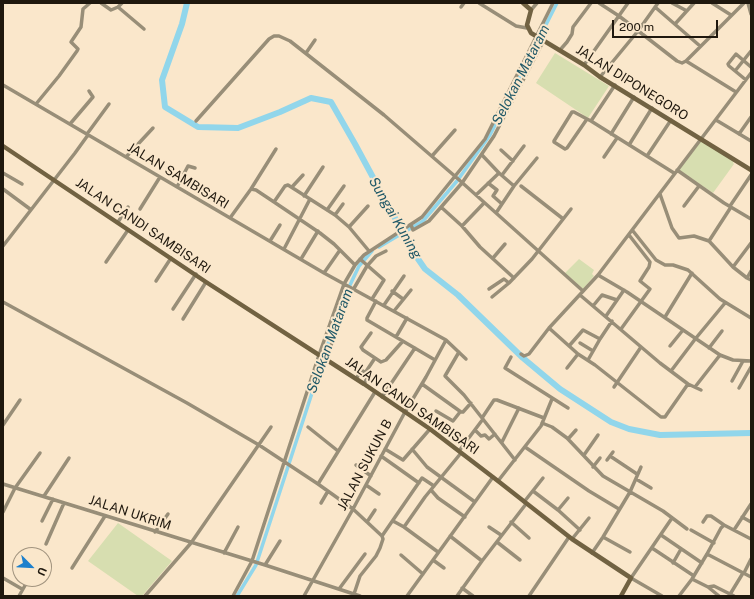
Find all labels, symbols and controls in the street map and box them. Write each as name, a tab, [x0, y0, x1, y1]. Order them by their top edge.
scale bar	[614, 12, 720, 38]
text: 200 m	[619, 20, 654, 34]
water label: Selokan Mataram	[489, 22, 553, 128]
street label: JALAN DIPONEGORO	[573, 42, 691, 124]
street label: JALAN SAMBISARI	[124, 140, 232, 212]
water label: Sungai Kuning	[365, 174, 425, 262]
street label: JALAN CANDI SAMBISARI	[73, 175, 213, 277]
water label: Selokan Mataram	[303, 286, 357, 396]
street label: JALAN CANDI SAMBISARI	[342, 354, 482, 458]
street label: JALAN SUKUN B	[334, 417, 396, 513]
street label: JALAN UKRIM	[87, 492, 173, 534]
north arrow	[12, 547, 52, 587]
text: U	[35, 565, 49, 578]

